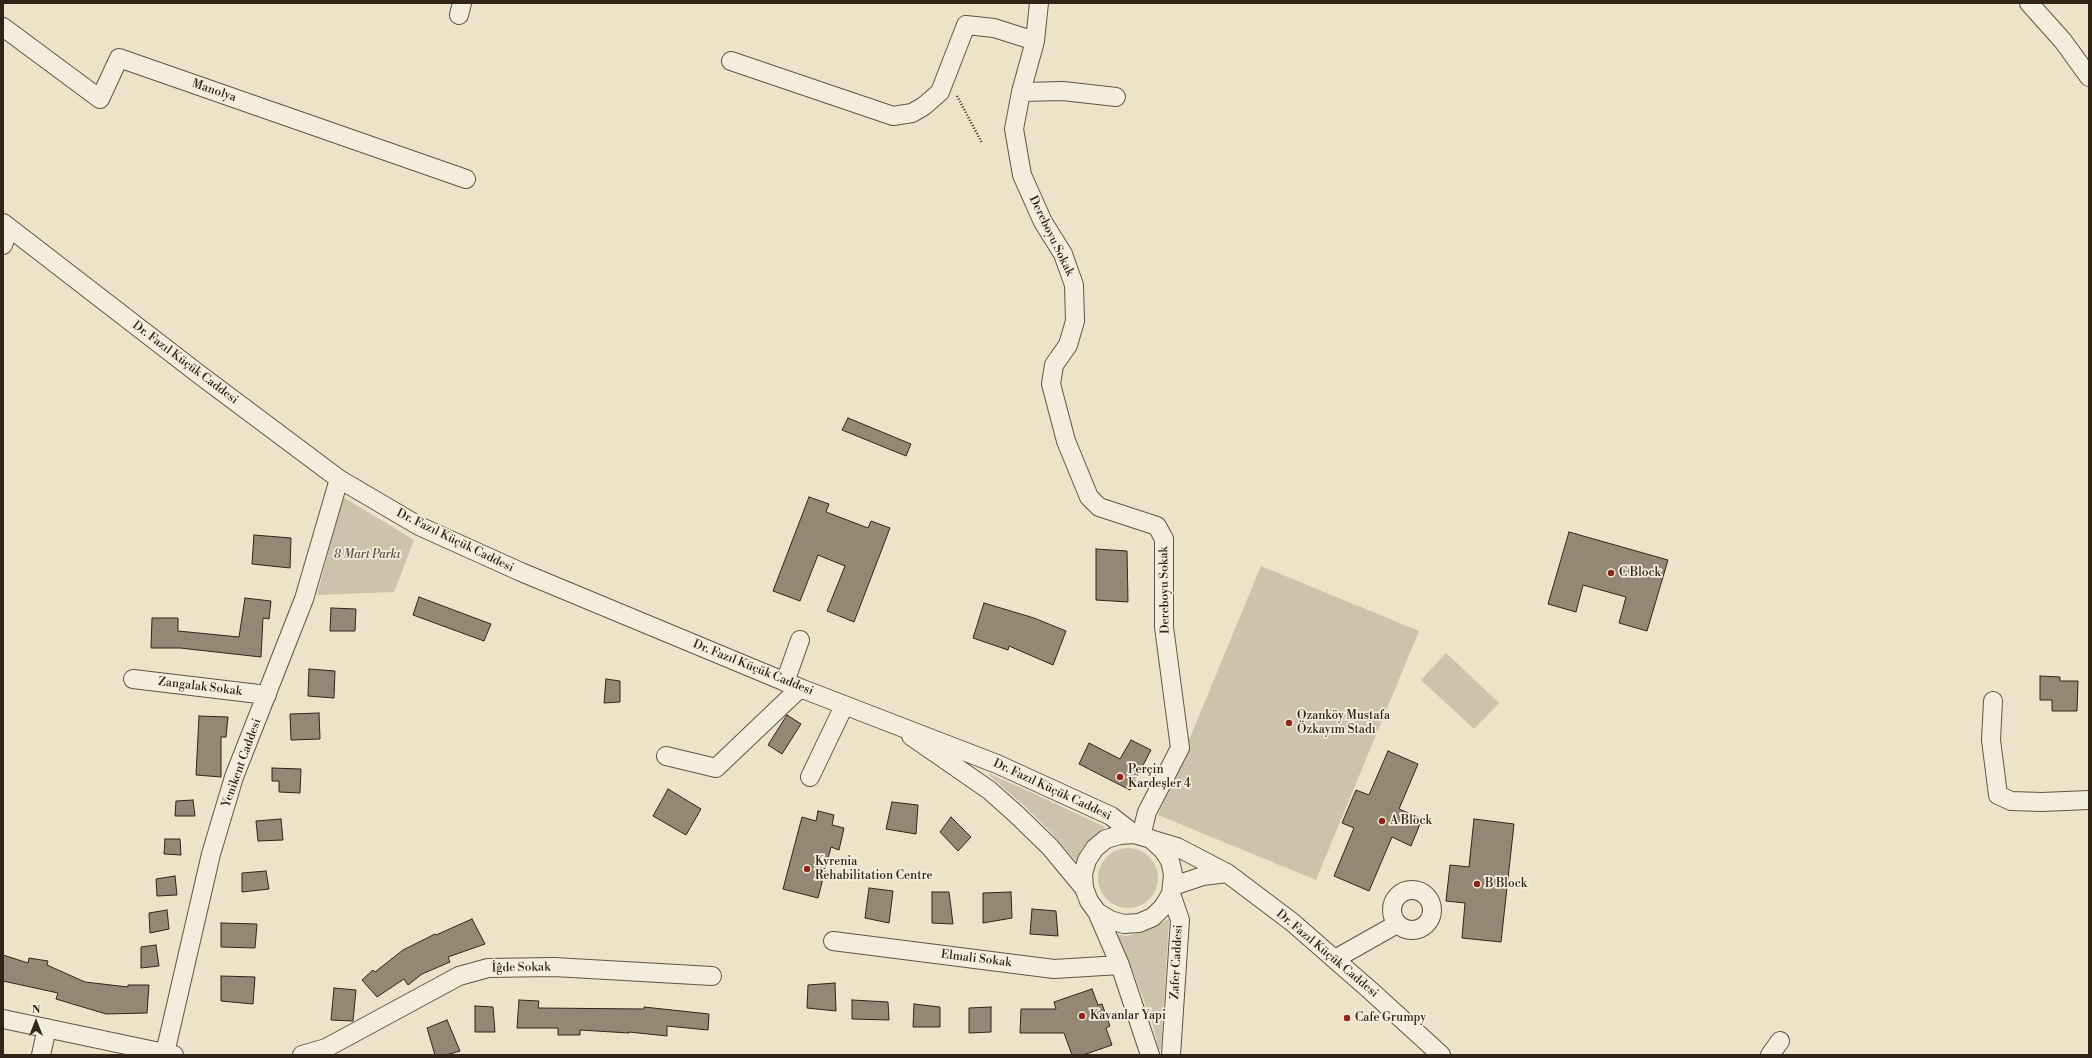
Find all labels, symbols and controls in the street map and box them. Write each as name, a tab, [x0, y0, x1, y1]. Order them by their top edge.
street label: Manolya	[190, 77, 238, 105]
street label: Dereboyu Sokak	[1025, 193, 1077, 279]
street label: Dr. Fazıl Küçük Caddesi	[129, 318, 241, 408]
street label: Dr. Fazıl Küçük Caddesi	[394, 506, 516, 576]
street label: Dereboyu Sokak	[1157, 546, 1173, 634]
park label: 8 Mart Parkı	[334, 548, 400, 562]
place label: C Block	[1619, 566, 1661, 580]
marker: C Block	[1606, 568, 1616, 578]
street label: Dr. Fazıl Küçük Caddesi	[691, 637, 815, 699]
street label: Zangalak Sokak	[157, 675, 243, 699]
place label: Ozanköy Mustafa Özkayım Stadı	[1297, 709, 1390, 737]
street label: Yenikent Caddesi	[219, 717, 265, 809]
marker: Ozanköy Mustafa Özkayım Stadı	[1284, 718, 1294, 728]
street label: Dr. Fazıl Küçük Caddesi	[991, 756, 1113, 824]
place label: Perçin Kardeşler 4	[1128, 763, 1191, 791]
marker: Perçin Kardeşler 4	[1115, 772, 1125, 782]
place label: A Block	[1390, 814, 1432, 828]
marker: A Block	[1377, 816, 1387, 826]
place label: Kyrenia Rehabilitation Centre	[815, 855, 933, 883]
marker: Kyrenia Rehabilitation Centre	[802, 864, 812, 874]
place label: B Block	[1485, 877, 1527, 891]
marker: B Block	[1472, 879, 1482, 889]
street label: Dr. Fazıl Küçük Caddesi	[1273, 907, 1381, 1001]
street label: Zafer Caddesi	[1168, 924, 1186, 1000]
street label: Elmali Sokak	[940, 948, 1012, 970]
street label: İĝde Sokak	[492, 960, 550, 976]
north arrow	[16, 1002, 56, 1042]
text: N	[32, 1003, 40, 1017]
place label: Kavanlar Yapi	[1090, 1009, 1166, 1023]
marker: Kavanlar Yapi	[1077, 1011, 1087, 1021]
place label: Cafe Grumpy	[1355, 1011, 1426, 1025]
marker: Cafe Grumpy	[1342, 1013, 1352, 1023]

